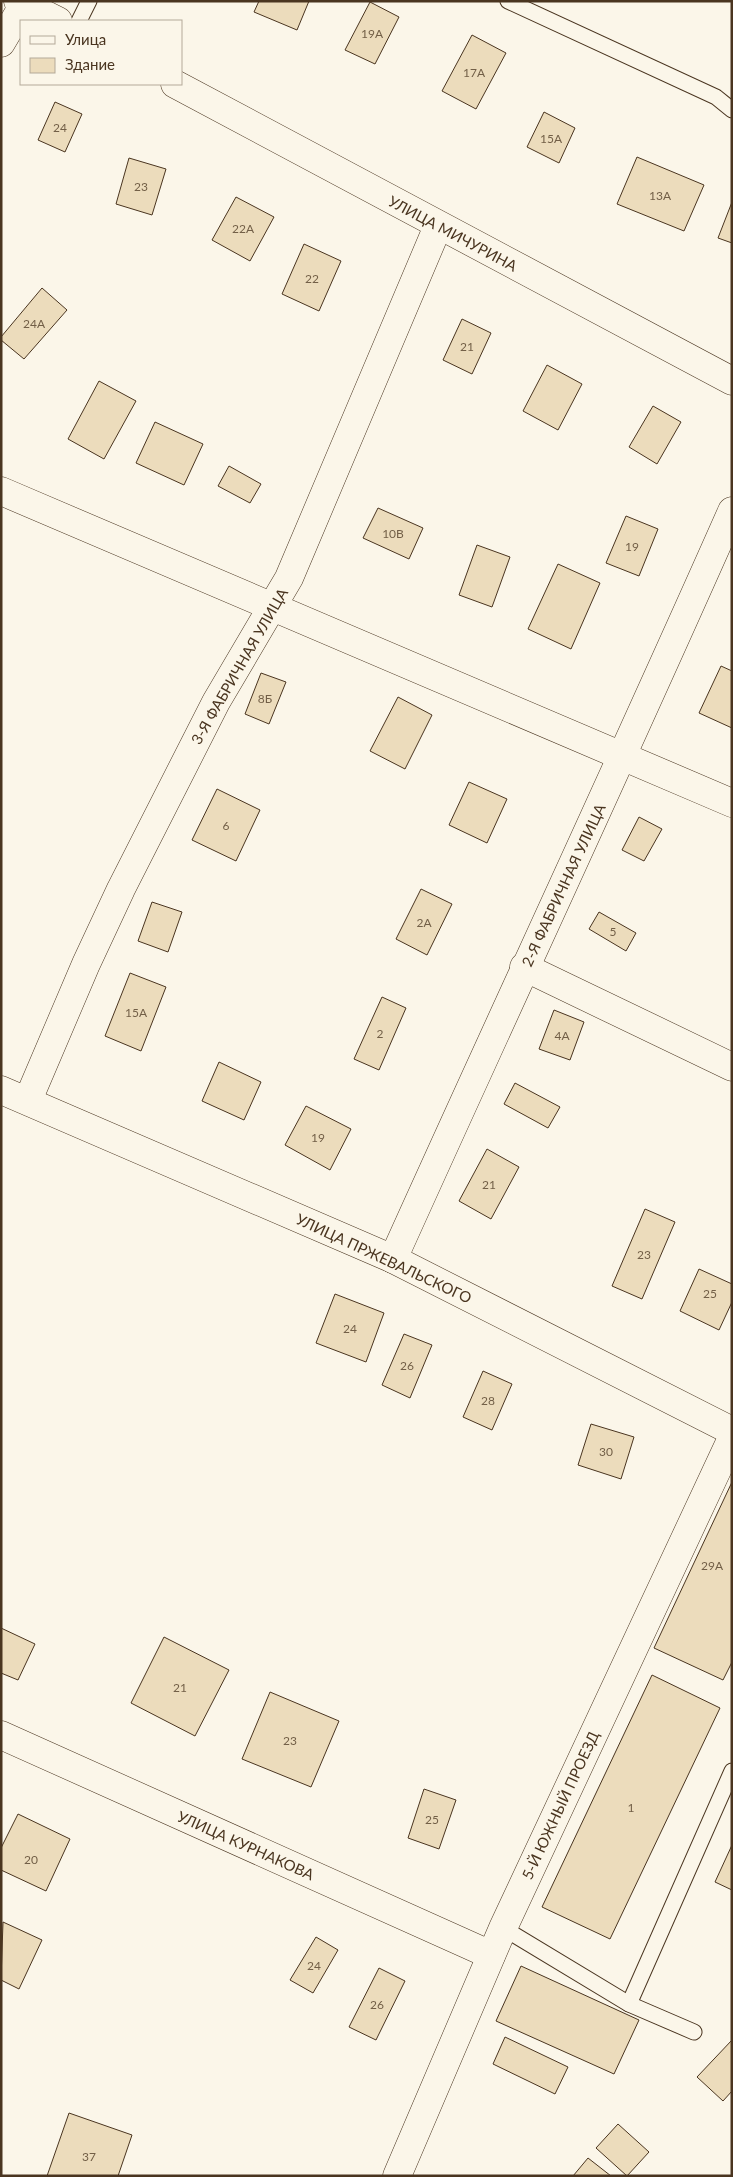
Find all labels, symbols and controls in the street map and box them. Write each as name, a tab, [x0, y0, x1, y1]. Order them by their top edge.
legend	[20, 20, 182, 85]
house number: 19А	[361, 26, 384, 41]
text: Улица	[65, 30, 106, 48]
text: Здание	[65, 55, 115, 73]
house number: 17А	[463, 65, 486, 80]
house number: 24	[53, 120, 67, 135]
house number: 15А	[540, 131, 563, 146]
house number: 23	[134, 179, 148, 194]
house number: 13А	[649, 188, 672, 203]
street label: УЛИЦА МИЧУРИНА	[386, 191, 521, 275]
house number: 22А	[232, 221, 255, 236]
house number: 22	[305, 271, 319, 286]
house number: 24А	[23, 316, 46, 331]
house number: 21	[460, 339, 474, 354]
house number: 10В	[382, 526, 404, 541]
house number: 19	[625, 539, 639, 554]
street label: 3-Я ФАБРИЧНАЯ УЛИЦА	[187, 584, 292, 747]
house number: 8Б	[258, 691, 272, 706]
street label: 2-Я ФАБРИЧНАЯ УЛИЦА	[517, 800, 609, 969]
house number: 6	[223, 818, 230, 833]
house number: 2А	[416, 915, 432, 930]
house number: 5	[610, 924, 617, 939]
house number: 15А	[125, 1005, 148, 1020]
house number: 2	[377, 1026, 384, 1041]
house number: 4А	[554, 1028, 570, 1043]
house number: 19	[311, 1130, 325, 1145]
house number: 21	[482, 1177, 496, 1192]
street label: УЛИЦА ПРЖЕВАЛЬСКОГО	[293, 1209, 475, 1307]
house number: 23	[637, 1247, 651, 1262]
house number: 25	[703, 1286, 717, 1301]
house number: 24	[343, 1321, 357, 1336]
house number: 26	[400, 1358, 414, 1373]
house number: 28	[481, 1393, 495, 1408]
house number: 30	[599, 1444, 613, 1459]
house number: 29А	[701, 1558, 724, 1573]
house number: 21	[173, 1680, 187, 1695]
street label: 5-Й ЮЖНЫЙ ПРОЕЗД	[518, 1728, 602, 1882]
house number: 23	[283, 1733, 297, 1748]
house number: 1	[628, 1800, 635, 1815]
street label: УЛИЦА КУРНАКОВА	[175, 1807, 318, 1884]
house number: 25	[425, 1812, 439, 1827]
house number: 20	[24, 1852, 38, 1867]
house number: 24	[307, 1958, 321, 1973]
house number: 26	[370, 1997, 384, 2012]
house number: 37	[82, 2149, 96, 2164]

